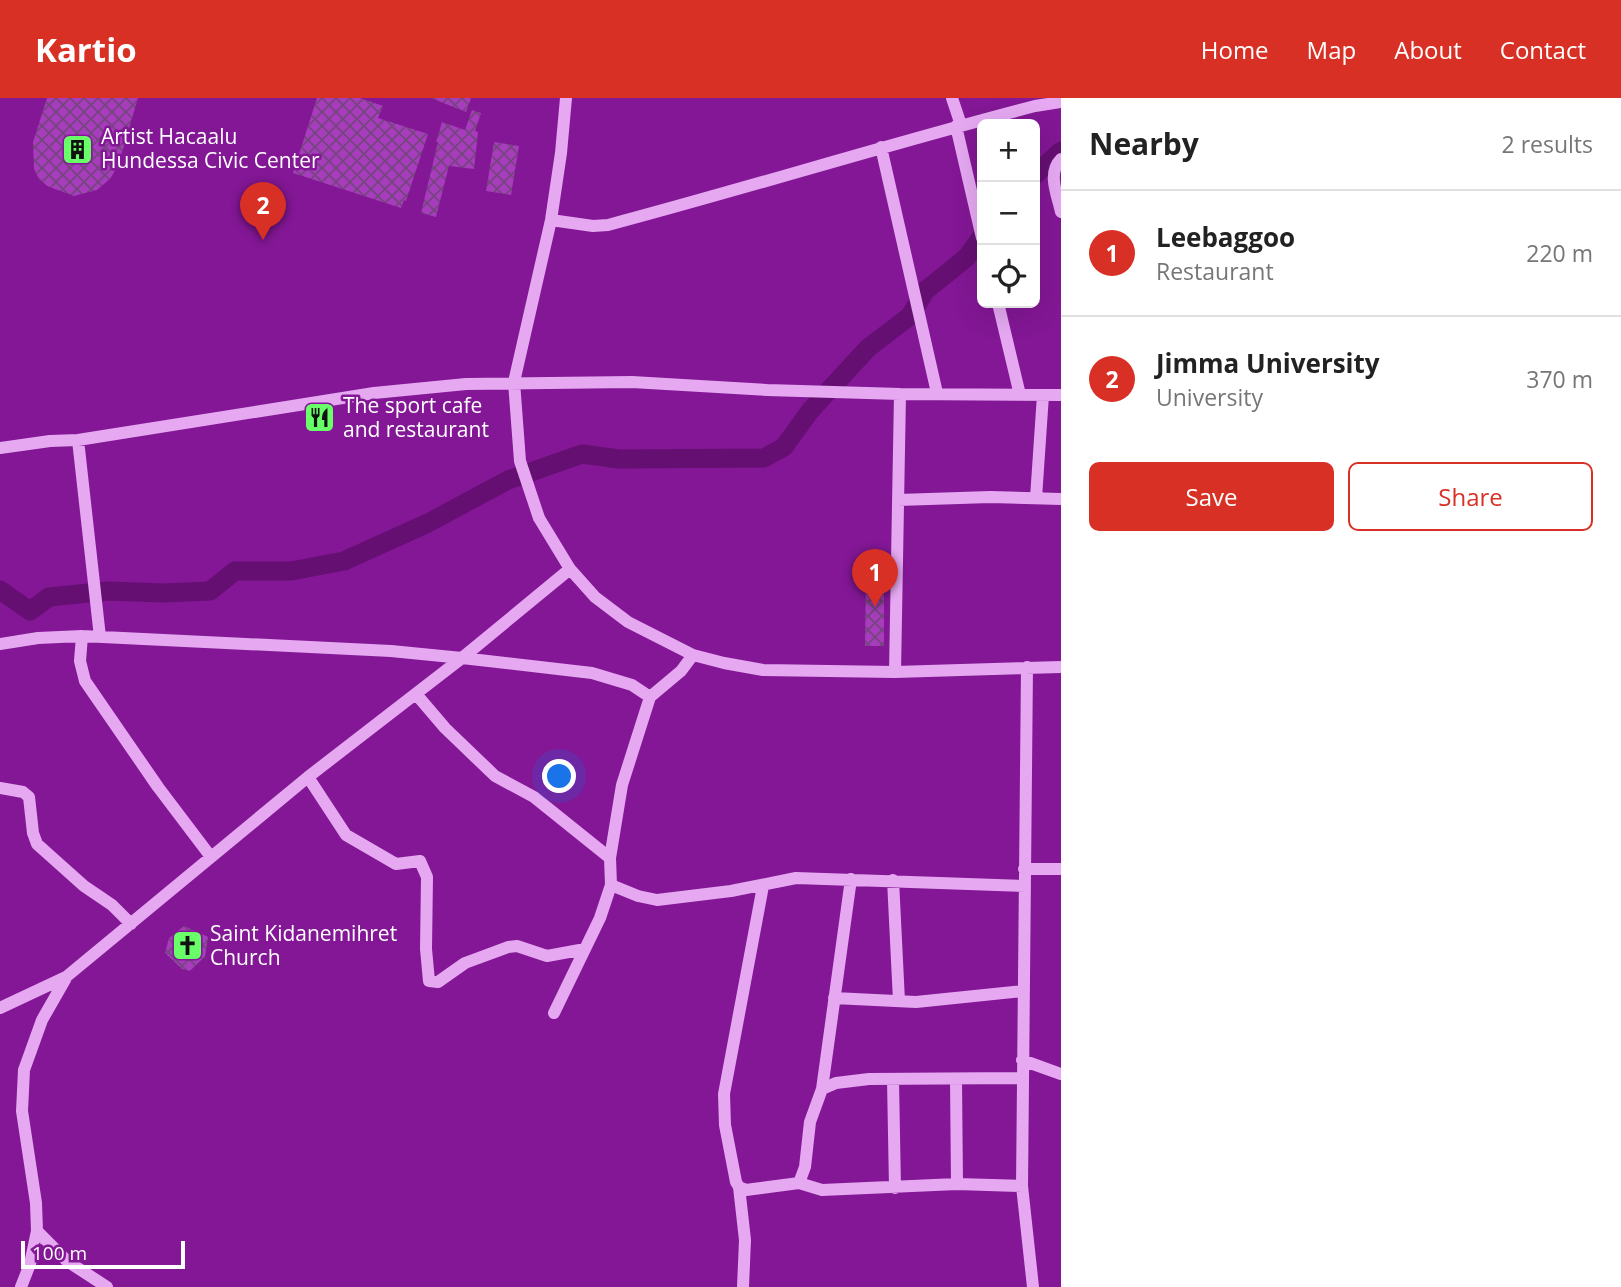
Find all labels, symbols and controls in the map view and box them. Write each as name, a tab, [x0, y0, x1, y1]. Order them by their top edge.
text: Kartio	[35, 27, 137, 72]
text: Home	[1201, 33, 1269, 66]
text: Map	[1307, 33, 1356, 66]
text: About	[1394, 33, 1462, 66]
text: Contact	[1500, 33, 1586, 66]
map controls	[977, 119, 1040, 308]
button: +	[977, 119, 1040, 182]
place label: Artist Hacaalu Hundessa Civic Center	[101, 122, 320, 174]
text: Nearby	[1089, 123, 1199, 164]
text: 2 results	[1502, 128, 1593, 160]
building icon: Artist Hacaalu Hundessa Civic Center	[61, 132, 95, 166]
pin: 2	[240, 182, 286, 240]
button: −	[977, 182, 1040, 245]
text: Leebaggoo	[1156, 219, 1295, 255]
text: 1	[1105, 237, 1119, 269]
text: 220 m	[1526, 237, 1593, 269]
button: locate	[977, 245, 1040, 308]
text: Restaurant	[1156, 255, 1274, 287]
text: Jimma University	[1156, 345, 1380, 381]
text: 2	[1105, 363, 1119, 395]
text: 370 m	[1526, 363, 1593, 395]
text: University	[1156, 381, 1263, 413]
place label: The sport cafe and restaurant	[343, 391, 489, 443]
restaurant icon: The sport cafe and restaurant	[303, 401, 337, 435]
button: Save	[1089, 462, 1334, 531]
button: Share	[1348, 462, 1593, 531]
pin: 1	[852, 549, 898, 607]
your location	[542, 759, 576, 793]
place label: Saint Kidanemihret Church	[210, 919, 397, 971]
church icon: Saint Kidanemihret Church	[170, 929, 204, 963]
scale bar	[21, 1238, 186, 1270]
text: 100 m	[32, 1240, 87, 1266]

